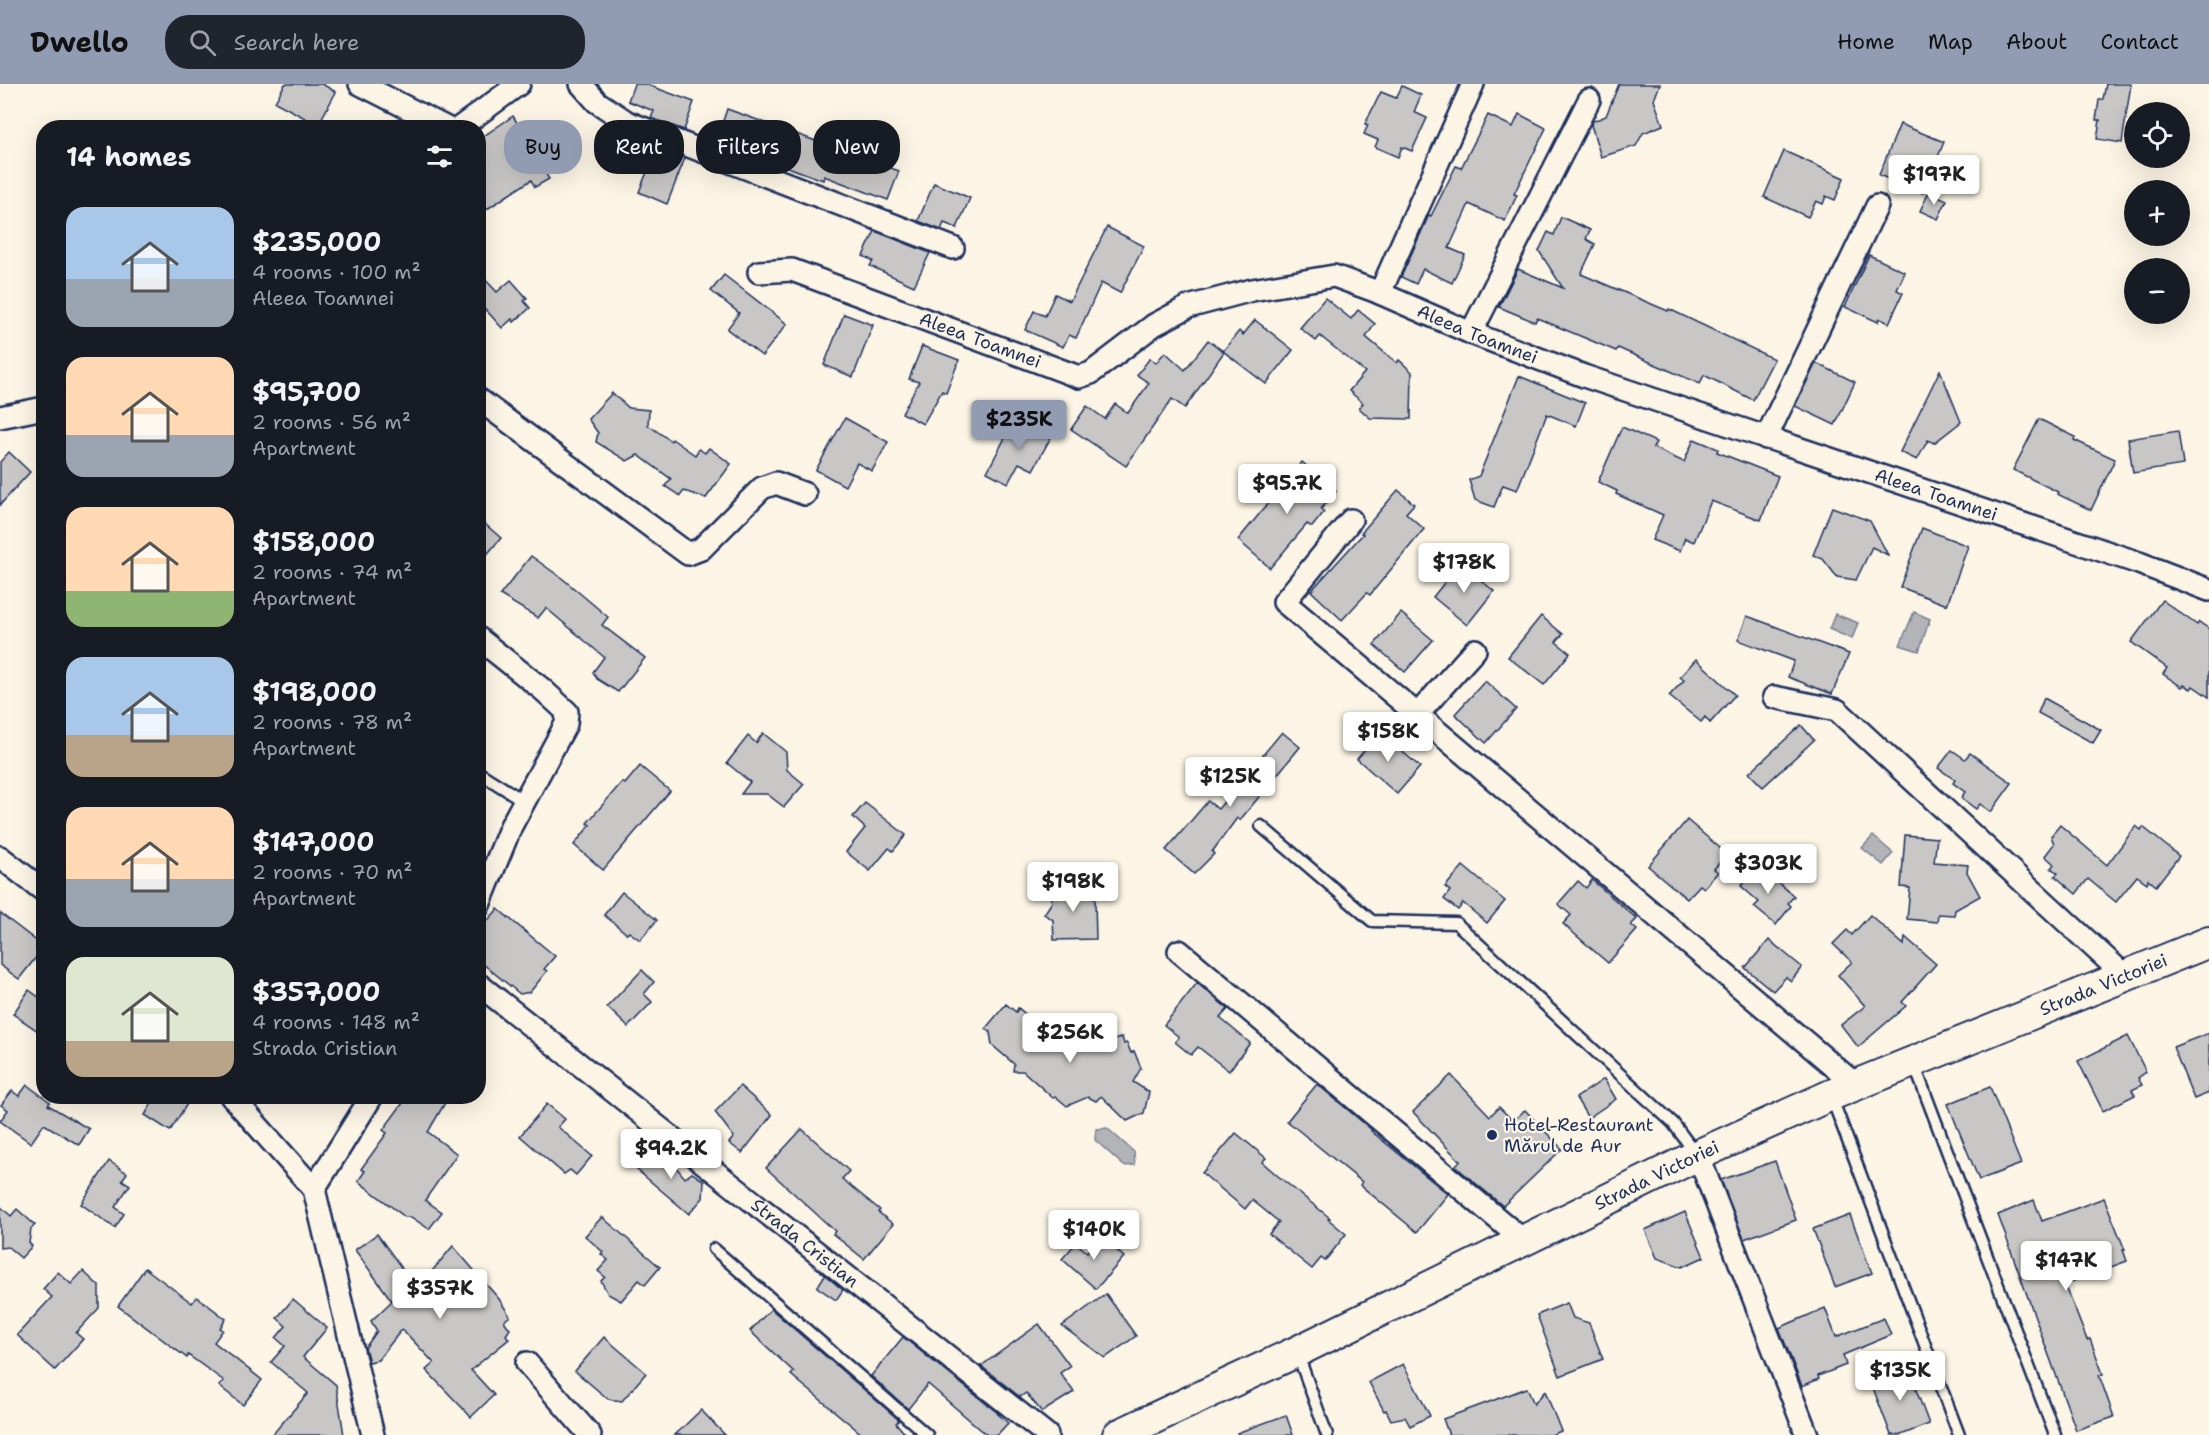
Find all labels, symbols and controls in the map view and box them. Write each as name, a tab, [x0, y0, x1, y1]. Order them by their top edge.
search box	[165, 15, 585, 69]
text: Dwello	[30, 23, 129, 61]
icon: search	[186, 26, 219, 59]
text: Search here	[234, 28, 360, 57]
text: Home	[1837, 28, 1895, 56]
text: Map	[1928, 28, 1973, 56]
text: About	[2006, 28, 2067, 56]
text: Contact	[2100, 28, 2179, 56]
map controls	[2124, 102, 2190, 324]
button: locate	[2124, 102, 2190, 168]
chip: Buy	[504, 120, 582, 174]
chip: Rent	[594, 120, 684, 174]
chip: Filters	[696, 120, 801, 174]
chip: New	[813, 120, 900, 174]
text: 14 homes	[66, 139, 192, 174]
icon: filters	[423, 140, 456, 173]
pin: $197K	[1892, 155, 1976, 206]
text: $197K	[1902, 161, 1966, 187]
button: +	[2124, 180, 2190, 246]
text: $235,000	[252, 224, 381, 259]
icon: home	[114, 231, 186, 303]
button: −	[2124, 258, 2190, 324]
text: 4 rooms · 100 m²	[252, 259, 421, 285]
text: Aleea Toamnei	[252, 285, 394, 311]
street label: Aleea Toamnei	[1413, 299, 1541, 369]
street label: Aleea Toamnei	[916, 307, 1045, 374]
text: $95,700	[252, 374, 361, 409]
icon: home	[114, 381, 186, 453]
pin: $235K	[977, 400, 1061, 451]
text: $235K	[985, 406, 1053, 432]
text: 2 rooms · 56 m²	[252, 409, 411, 435]
text: Apartment	[252, 435, 356, 461]
street label: Aleea Toamnei	[1872, 463, 2001, 526]
pin: $95.7K	[1238, 464, 1336, 515]
text: $95.7K	[1252, 470, 1322, 496]
text: $158,000	[252, 524, 375, 559]
icon: home	[114, 531, 186, 603]
pin: $178K	[1422, 543, 1506, 594]
text: $178K	[1432, 549, 1496, 575]
text: 2 rooms · 74 m²	[252, 559, 412, 585]
text: Apartment	[252, 585, 356, 611]
text: $198,000	[252, 674, 377, 709]
icon: home	[114, 681, 186, 753]
text: 2 rooms · 78 m²	[252, 709, 412, 735]
pin: $158K	[1346, 712, 1430, 763]
text: $158K	[1357, 718, 1419, 744]
text: Apartment	[252, 735, 356, 761]
pin: $125K	[1188, 757, 1272, 808]
text: $125K	[1199, 763, 1261, 789]
text: $147,000	[252, 824, 374, 859]
icon: home	[114, 831, 186, 903]
pin: $303K	[1726, 844, 1810, 895]
text: $303K	[1734, 850, 1802, 876]
text: 2 rooms · 70 m²	[252, 859, 413, 885]
pin: $198K	[1031, 862, 1115, 913]
text: $198K	[1041, 868, 1105, 894]
text: Apartment	[252, 885, 356, 911]
street label: Strada Victoriei	[2036, 948, 2171, 1021]
text: $357,000	[252, 974, 381, 1009]
icon: home	[114, 981, 186, 1053]
text: 4 rooms · 148 m²	[252, 1009, 420, 1035]
pin: $256K	[1028, 1013, 1112, 1064]
text: $256K	[1036, 1019, 1104, 1045]
text: Strada Cristian	[252, 1035, 397, 1061]
place label: Hotel-Restaurant Mărul de Aur	[1504, 1113, 1654, 1158]
marker: Hotel-Restaurant Mărul de Aur	[1485, 1128, 1499, 1142]
pin: $94.2K	[622, 1129, 720, 1180]
text: $94.2K	[635, 1135, 707, 1161]
street label: Strada Victoriei	[1590, 1135, 1723, 1216]
street label: Strada Cristian	[746, 1193, 864, 1293]
pin: $140K	[1052, 1210, 1136, 1261]
text: $140K	[1062, 1216, 1126, 1242]
pin: $147K	[2024, 1241, 2108, 1292]
text: $147K	[2035, 1247, 2097, 1273]
pin: $357K	[398, 1269, 482, 1320]
text: $357K	[406, 1275, 474, 1301]
pin: $135K	[1858, 1351, 1942, 1402]
text: $135K	[1869, 1357, 1931, 1383]

